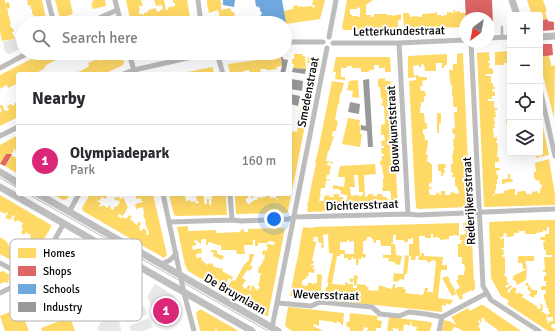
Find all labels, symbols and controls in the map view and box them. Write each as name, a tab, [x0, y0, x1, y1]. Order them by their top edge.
north arrow	[459, 12, 495, 48]
map controls	[507, 12, 543, 156]
button: +	[507, 12, 543, 48]
search box	[16, 16, 292, 60]
street label: Letterkundestraat	[353, 23, 445, 40]
icon: search	[30, 27, 52, 49]
text: Search here	[62, 29, 138, 47]
button: −	[507, 48, 543, 84]
street label: Smedenstraat	[294, 56, 323, 128]
button: locate	[507, 84, 543, 120]
street label: Bouwkunststraat	[384, 85, 403, 173]
text: Nearby	[32, 88, 85, 109]
button: layers	[507, 120, 543, 156]
text: Olympiadepark	[70, 144, 169, 162]
text: 1	[41, 153, 49, 169]
text: 160 m	[242, 153, 276, 169]
street label: Rederijkersstraat	[460, 157, 479, 245]
text: Park	[70, 162, 95, 178]
street label: Dichtersstraat	[325, 197, 399, 214]
your location	[264, 209, 284, 229]
legend	[10, 239, 142, 321]
text: Homes	[43, 247, 75, 260]
text: Shops	[43, 265, 72, 278]
street label: De Bruynlaan	[201, 271, 268, 318]
text: Schools	[43, 283, 80, 296]
street label: Weversstraat	[292, 287, 360, 304]
pin: 1	[153, 296, 179, 326]
text: Industry	[43, 301, 83, 314]

